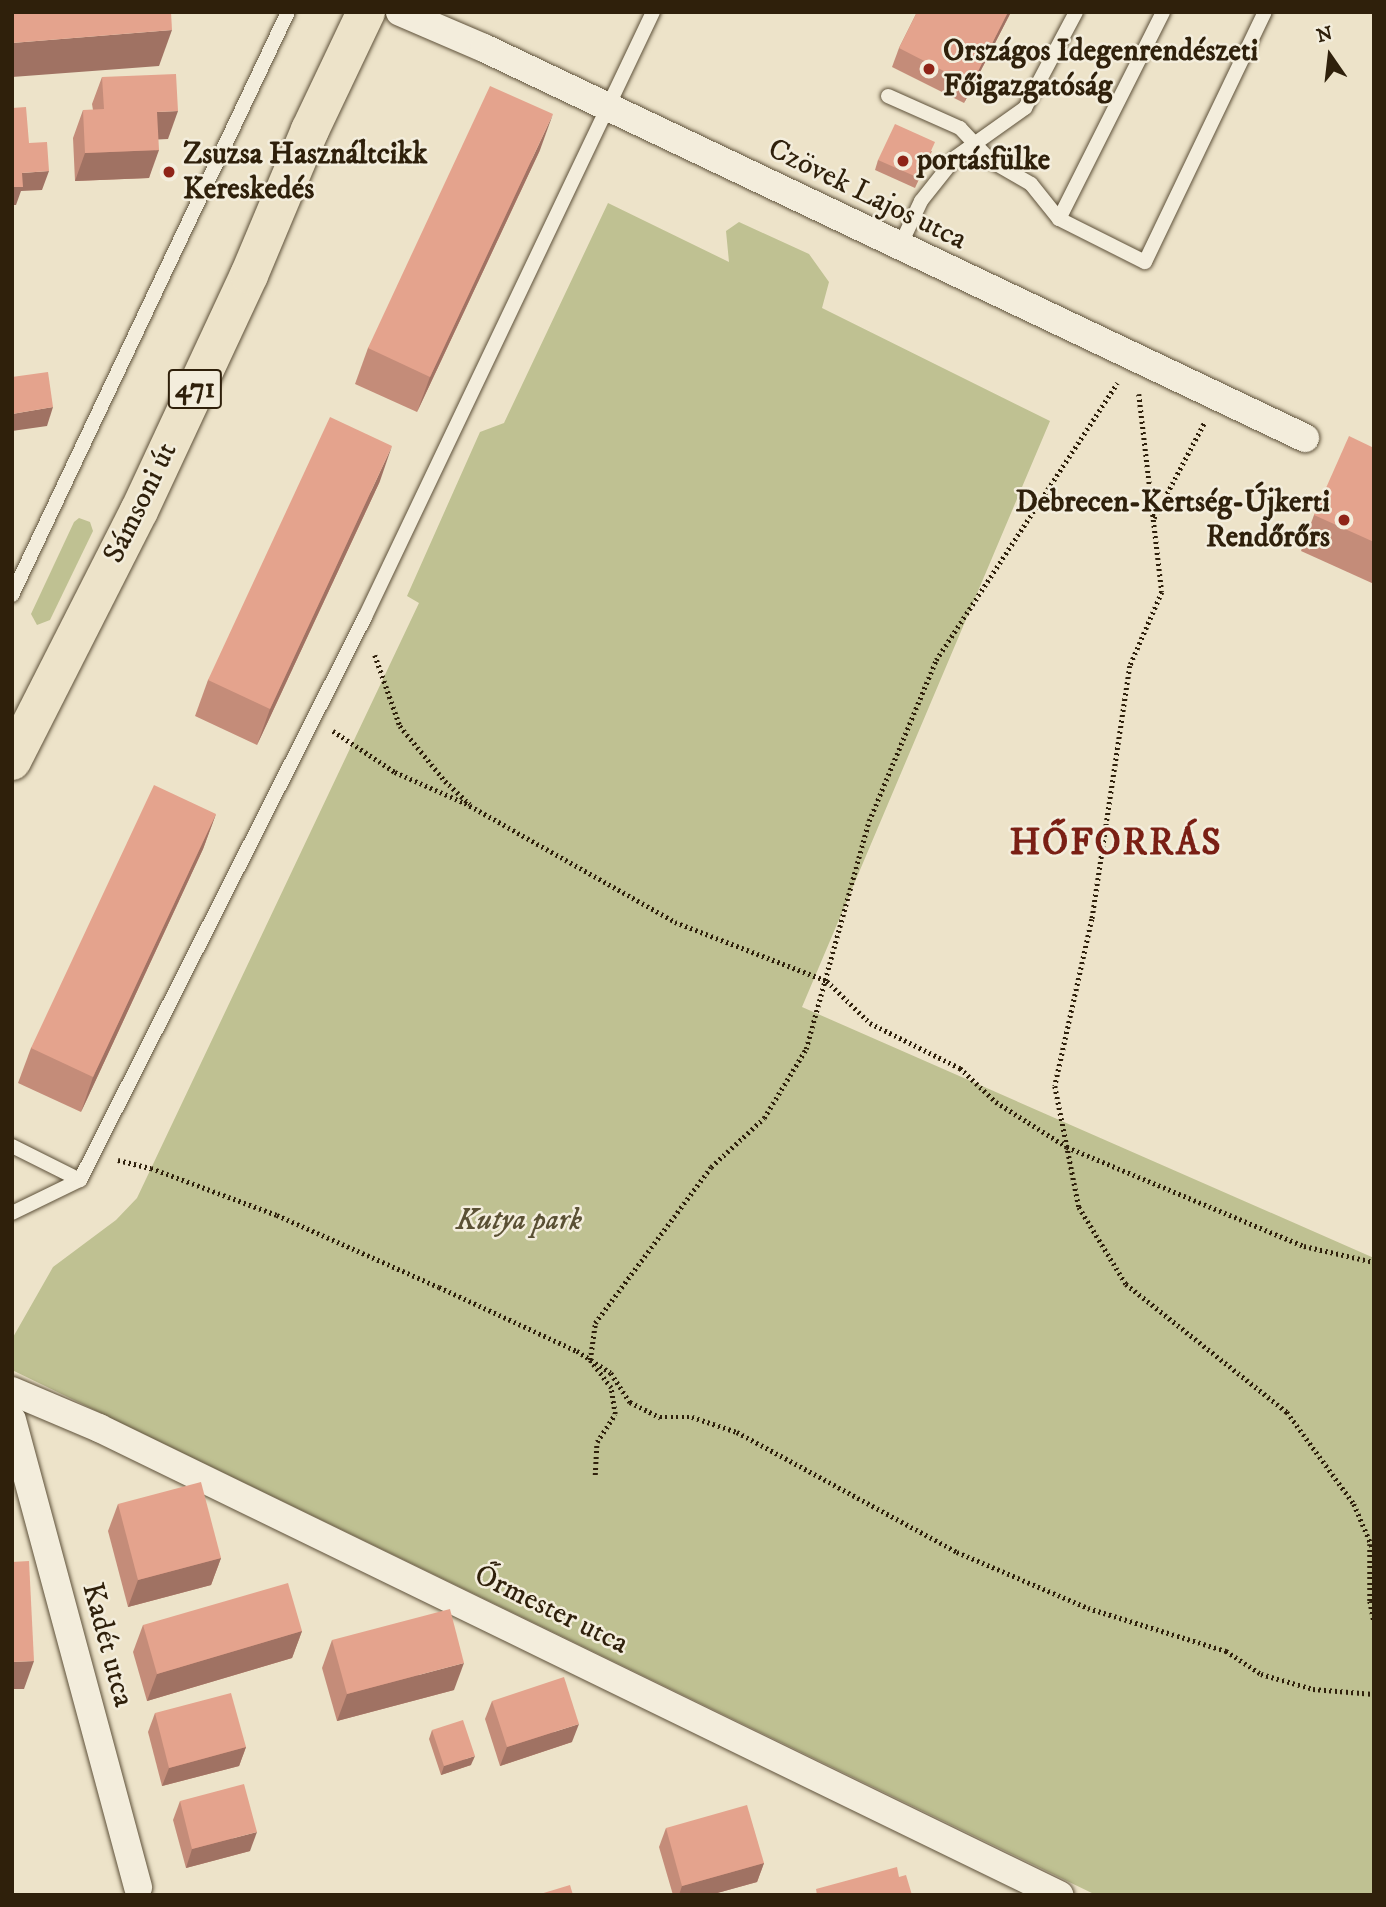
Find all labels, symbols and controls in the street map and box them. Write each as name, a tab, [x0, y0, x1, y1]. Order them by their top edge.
north arrow	[1295, 21, 1365, 91]
text: N	[1314, 22, 1335, 48]
place label: Országos Idegenrendészeti Főigazgatóság	[943, 34, 1258, 104]
marker: Országos Idegenrendészeti Főigazgatóság	[921, 61, 937, 77]
street label: Czövek Lajos utca	[762, 131, 972, 259]
place label: Zsuzsa Használtcikk Kereskedés	[183, 137, 427, 208]
place label: portásfülke	[917, 143, 1050, 179]
marker: portásfülke	[895, 153, 911, 169]
marker: Zsuzsa Használtcikk Kereskedés	[161, 164, 177, 180]
road number: 471	[167, 364, 223, 414]
street label: Sámsoni út	[96, 437, 186, 569]
place label: Debrecen-Kertség-Újkerti Rendőrőrs	[1016, 485, 1330, 556]
marker: Debrecen-Kertség-Újkerti Rendőrőrs	[1336, 512, 1352, 528]
district label: HŐFORRÁS	[1010, 822, 1222, 866]
park label: Kutya park	[456, 1203, 582, 1239]
street label: Őrmester utca	[468, 1557, 634, 1663]
street label: Kadét utca	[73, 1579, 141, 1711]

